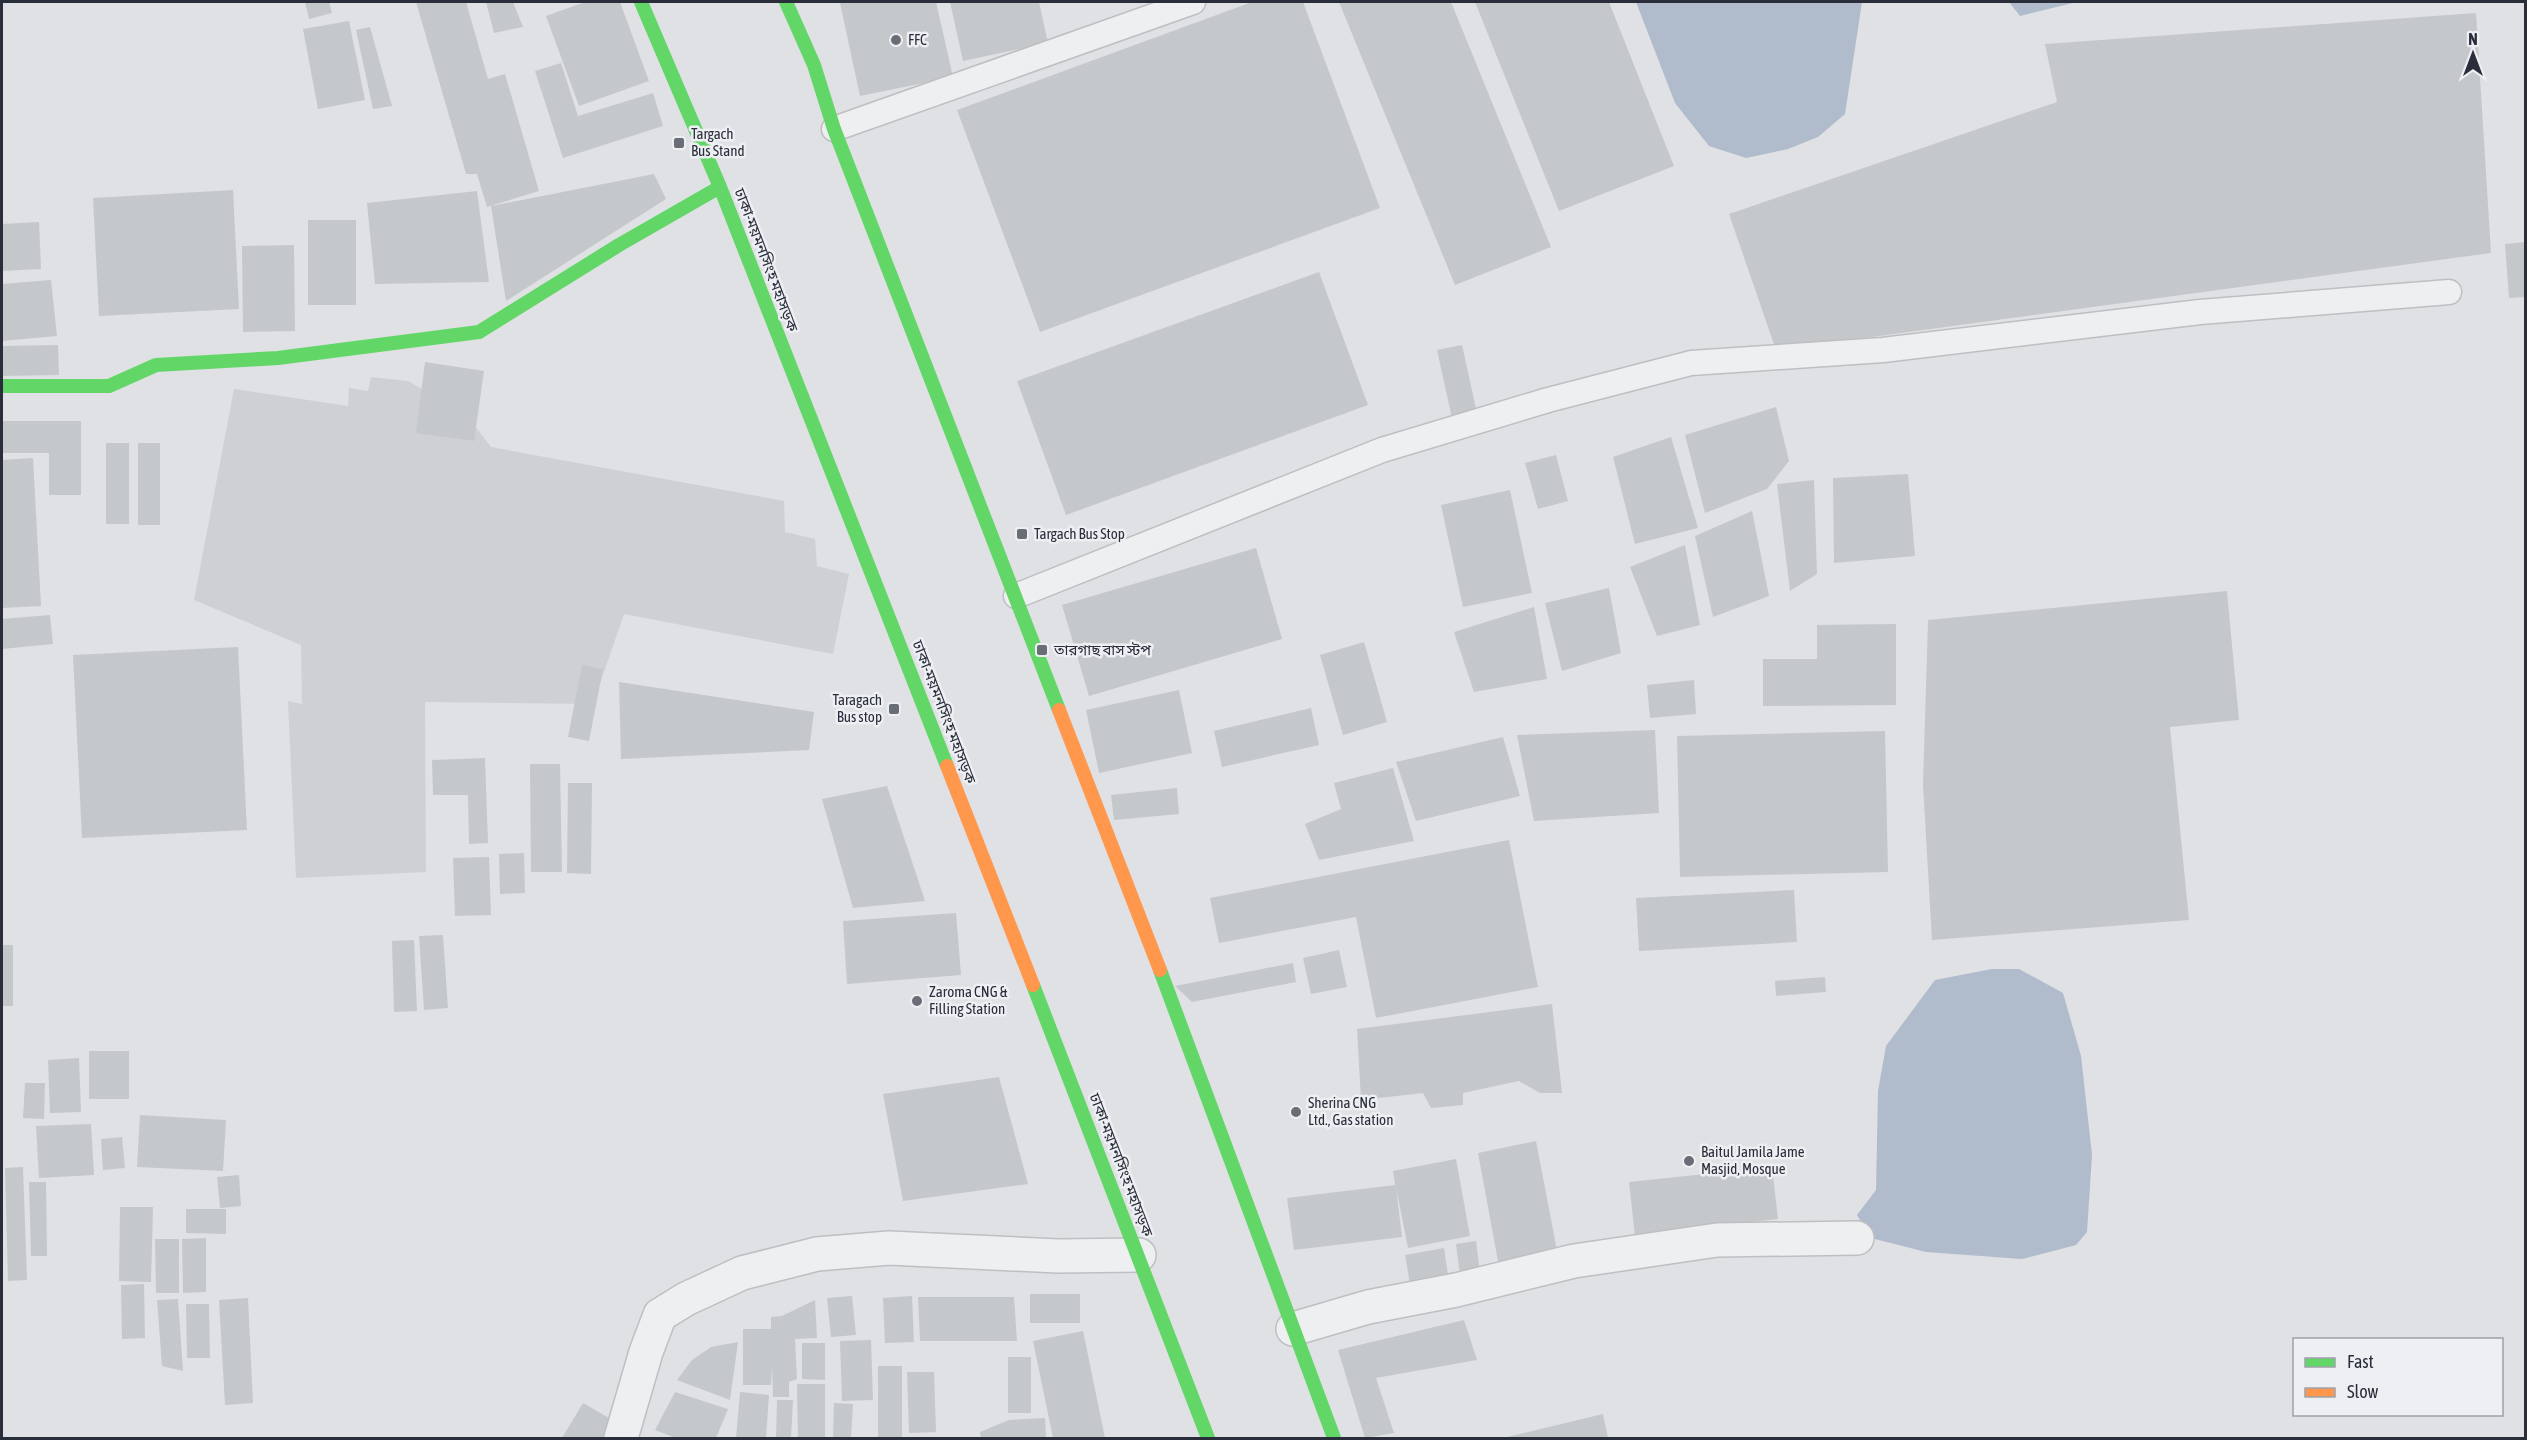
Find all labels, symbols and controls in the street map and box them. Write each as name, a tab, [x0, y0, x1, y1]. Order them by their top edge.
north arrow	[2443, 24, 2503, 84]
text: N	[2468, 30, 2478, 48]
place label: FFC	[908, 31, 927, 48]
marker: FFC	[889, 33, 903, 47]
place label: Targach Bus Stand	[691, 125, 745, 159]
marker: Targach Bus Stand	[672, 136, 686, 150]
street label: ঢাকা-ময়মনসিংহ মহাসড়ক	[731, 185, 802, 335]
place label: Targach Bus Stop	[1034, 525, 1125, 542]
marker: Targach Bus Stop	[1015, 527, 1029, 541]
street label: ঢাকা-ময়মনসিংহ মহাসড়ক	[909, 637, 980, 787]
place label: তারগাছ বাস স্টপ	[1053, 641, 1151, 658]
marker: তারগাছ বাস স্টপ	[1035, 643, 1049, 657]
place label: Taragach Bus stop	[832, 691, 882, 725]
marker: Taragach Bus stop	[887, 702, 901, 716]
place label: Zaroma CNG & Filling Station	[929, 983, 1008, 1017]
marker: Zaroma CNG & Filling Station	[910, 994, 924, 1008]
street label: ঢাকা-ময়মনসিংহ মহাসড়ক	[1086, 1090, 1157, 1240]
place label: Sherina CNG Ltd., Gas station	[1308, 1094, 1393, 1128]
marker: Sherina CNG Ltd., Gas station	[1289, 1105, 1303, 1119]
place label: Baitul Jamila Jame Masjid, Mosque	[1701, 1143, 1805, 1177]
marker: Baitul Jamila Jame Masjid, Mosque	[1682, 1154, 1696, 1168]
legend	[2293, 1338, 2503, 1416]
text: Fast	[2347, 1351, 2374, 1372]
text: Slow	[2347, 1381, 2378, 1402]

